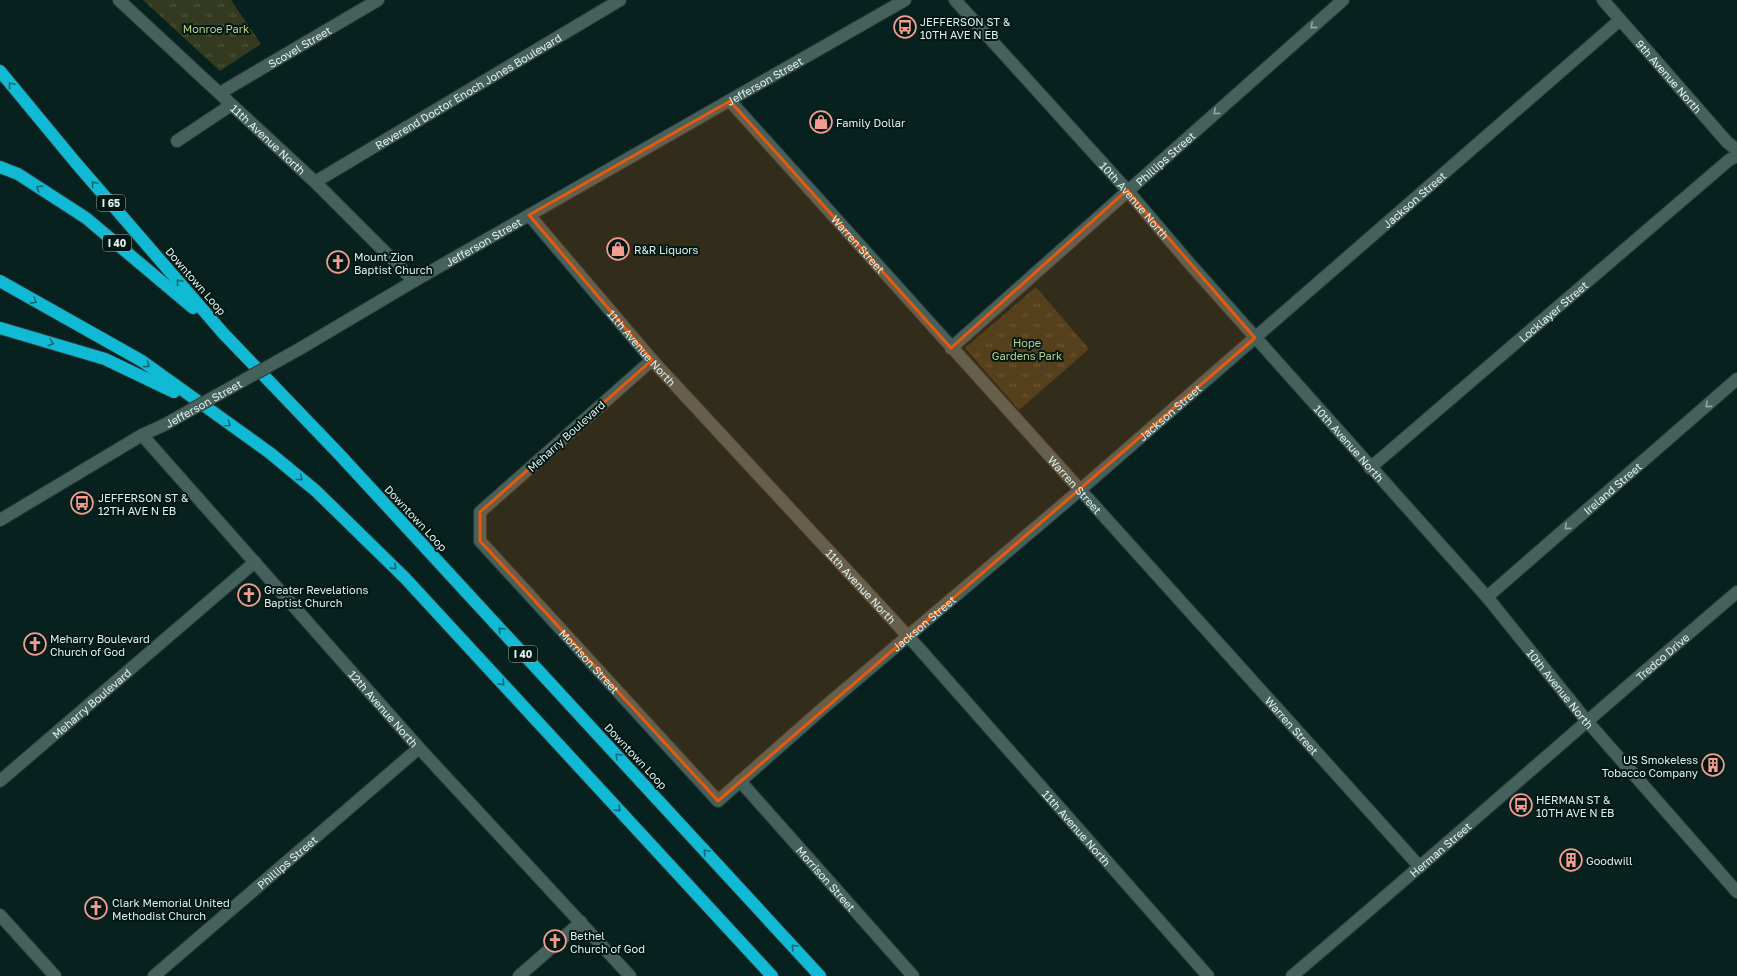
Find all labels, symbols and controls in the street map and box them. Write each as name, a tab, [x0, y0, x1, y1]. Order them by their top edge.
bus stop icon: JEFFERSON ST & 10TH AVE N EB	[892, 14, 918, 40]
place label: JEFFERSON ST & 10TH AVE N EB	[920, 15, 1011, 41]
one-way arrow	[1311, 21, 1318, 28]
park label: Monroe Park	[183, 22, 249, 35]
street label: Scovel Street	[266, 23, 333, 70]
street label: Reverend Doctor Enoch Jones Boulevard	[372, 30, 563, 151]
street label: 9th Avenue North	[1634, 37, 1705, 115]
street label: Jefferson Street	[724, 54, 805, 107]
one-way arrow	[8, 82, 15, 89]
street label: 11th Avenue North	[229, 101, 308, 177]
one-way arrow	[1213, 107, 1220, 114]
shop icon: Family Dollar	[808, 109, 834, 135]
place label: Family Dollar	[836, 116, 906, 129]
street label: Phillips Street	[1133, 128, 1197, 188]
street label: 10th Avenue North	[1098, 159, 1172, 241]
street label: Jackson Street	[1380, 168, 1448, 230]
one-way arrow	[92, 182, 99, 189]
one-way arrow	[36, 185, 43, 193]
road number: I 65	[97, 195, 125, 211]
street label: Warren Street	[829, 212, 888, 275]
street label: Jefferson Street	[443, 215, 524, 268]
road number: I 40	[103, 235, 131, 251]
shop icon: R&R Liquors	[605, 236, 631, 262]
place label: R&R Liquors	[634, 243, 699, 256]
street label: Downtown Loop	[163, 245, 229, 318]
church icon: Mount Zion Baptist Church	[325, 249, 351, 275]
place label: Mount Zion Baptist Church	[354, 250, 433, 276]
street label: Locklayer Street	[1516, 278, 1590, 344]
one-way arrow	[177, 280, 184, 287]
one-way arrow	[30, 296, 37, 304]
street label: 11th Avenue North	[605, 307, 679, 388]
park label: Hope Gardens Park	[992, 336, 1062, 362]
one-way arrow	[47, 338, 54, 347]
one-way arrow	[143, 360, 150, 368]
street label: Jefferson Street	[163, 376, 244, 430]
street label: Jackson Street	[1135, 381, 1204, 443]
street label: Meharry Boulevard	[525, 398, 607, 474]
one-way arrow	[1705, 400, 1712, 407]
street label: 10th Avenue North	[1312, 402, 1387, 484]
one-way arrow	[223, 419, 230, 426]
street label: Warren Street	[1046, 453, 1105, 516]
street label: Ireland Street	[1580, 459, 1644, 517]
one-way arrow	[295, 473, 303, 480]
street label: Downtown Loop	[382, 482, 450, 554]
bus stop icon: JEFFERSON ST & 12TH AVE N EB	[69, 490, 95, 516]
place label: JEFFERSON ST & 12TH AVE N EB	[98, 491, 189, 517]
one-way arrow	[1565, 522, 1572, 529]
street label: 11th Avenue North	[824, 546, 899, 626]
one-way arrow	[389, 562, 397, 570]
church icon: Greater Revelations Baptist Church	[236, 582, 262, 608]
place label: Greater Revelations Baptist Church	[264, 583, 368, 609]
street label: Jackson Street	[889, 592, 958, 653]
street label: Morrison Street	[557, 626, 622, 696]
one-way arrow	[498, 627, 506, 635]
street label: Tredco Drive	[1633, 630, 1691, 683]
church icon: Meharry Boulevard Church of God	[22, 631, 48, 657]
place label: Meharry Boulevard Church of God	[50, 632, 150, 658]
road number: I 40	[509, 646, 537, 662]
street label: 10th Avenue North	[1525, 646, 1597, 731]
street label: Meharry Boulevard	[49, 665, 133, 740]
street label: 12th Avenue North	[347, 667, 421, 749]
one-way arrow	[497, 678, 505, 686]
street label: Warren Street	[1263, 694, 1322, 757]
street label: Downtown Loop	[602, 720, 670, 792]
building icon: US Smokeless Tobacco Company	[1700, 752, 1726, 778]
one-way arrow	[615, 753, 622, 761]
place label: US Smokeless Tobacco Company	[1602, 753, 1698, 779]
street label: 11th Avenue North	[1040, 787, 1114, 868]
bus stop icon: HERMAN ST & 10TH AVE N EB	[1508, 792, 1534, 818]
place label: HERMAN ST & 10TH AVE N EB	[1536, 793, 1615, 819]
one-way arrow	[614, 805, 621, 812]
street label: Herman Street	[1407, 819, 1473, 879]
street label: Phillips Street	[254, 833, 319, 891]
street label: Morrison Street	[794, 843, 858, 913]
building icon: Goodwill	[1558, 847, 1584, 873]
one-way arrow	[703, 849, 711, 857]
place label: Goodwill	[1586, 854, 1633, 867]
church icon: Clark Memorial United Methodist Church	[83, 895, 109, 921]
place label: Clark Memorial United Methodist Church	[112, 896, 230, 922]
church icon: Bethel Church of God	[542, 928, 568, 954]
place label: Bethel Church of God	[570, 929, 645, 955]
one-way arrow	[791, 944, 799, 952]

